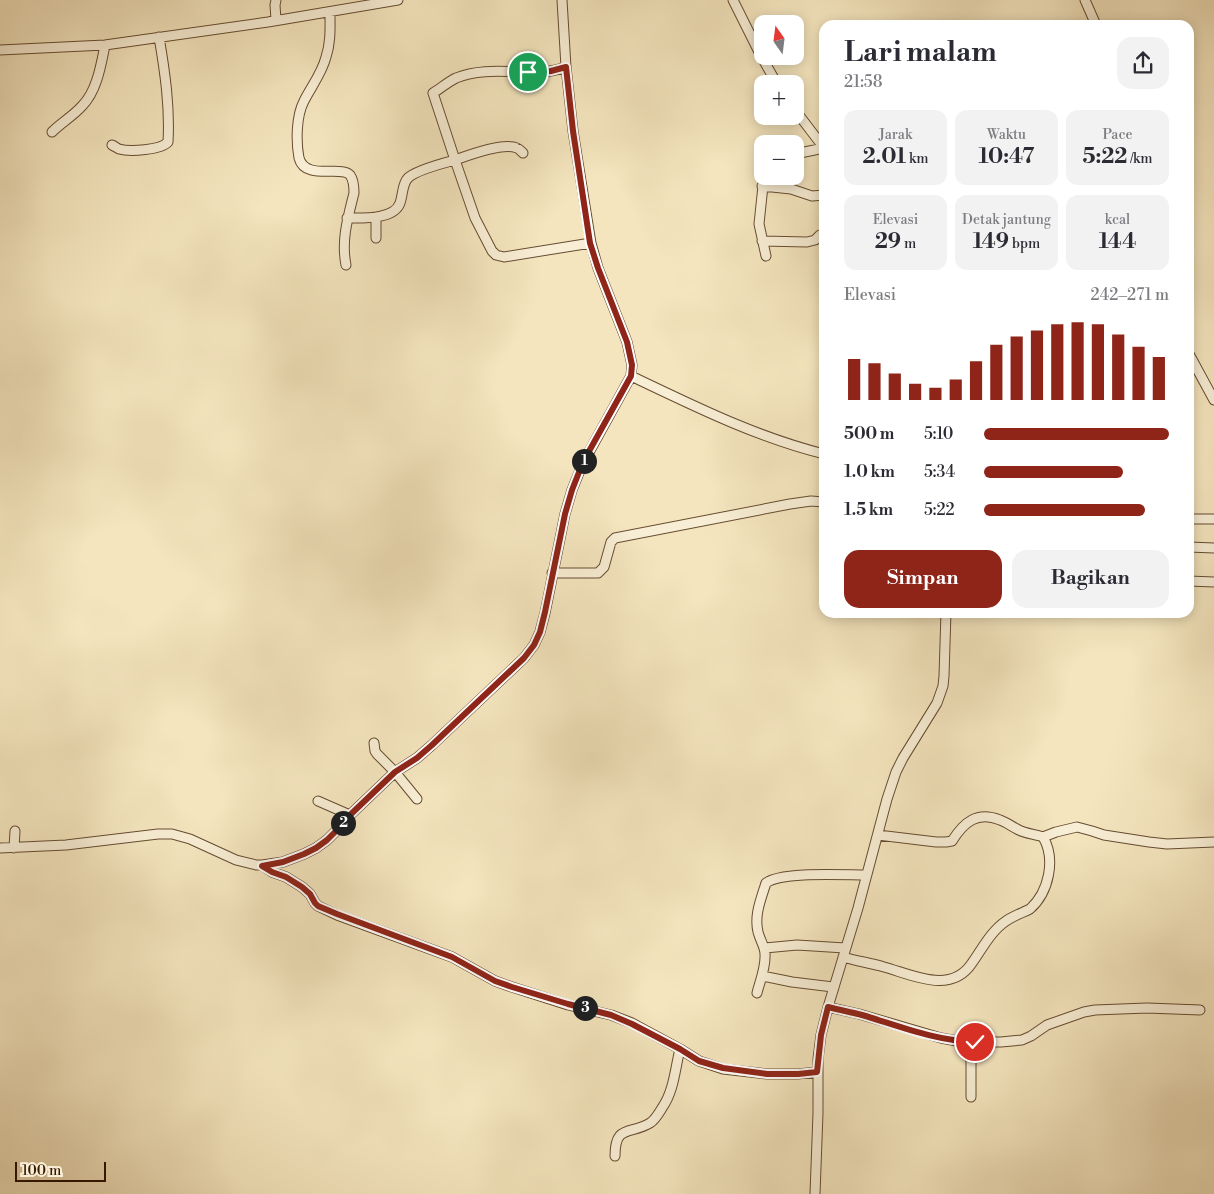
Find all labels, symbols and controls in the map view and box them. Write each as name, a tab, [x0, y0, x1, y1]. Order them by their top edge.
north arrow	[754, 15, 804, 65]
map controls	[754, 15, 804, 185]
text: Lari malam	[844, 35, 997, 70]
button: share	[1117, 37, 1169, 89]
pin	[507, 51, 549, 93]
icon: arrive	[514, 58, 542, 86]
text: 21:58	[844, 72, 882, 92]
button: +	[754, 75, 804, 125]
text: Jarak	[879, 126, 912, 144]
text: Waktu	[987, 126, 1026, 144]
text: Pace	[1102, 126, 1133, 144]
button: −	[754, 135, 804, 185]
text: 2.01	[862, 144, 906, 170]
text: 10:47	[979, 144, 1034, 170]
text: 5:22	[1082, 144, 1127, 170]
text: km	[906, 150, 929, 168]
text: /km	[1127, 150, 1153, 168]
text: Elevasi	[873, 211, 918, 229]
text: Detak jantung	[962, 211, 1051, 229]
text: kcal	[1105, 211, 1130, 229]
text: 29	[875, 229, 901, 255]
text: 149	[973, 229, 1009, 255]
text: 144	[1099, 229, 1136, 255]
text: m	[901, 235, 916, 253]
text: bpm	[1009, 235, 1040, 253]
text: Elevasi	[844, 285, 896, 305]
text: 242–271 m	[1091, 285, 1169, 305]
text: 500 m	[844, 424, 894, 444]
text: 5:10	[924, 424, 953, 444]
pin: 1	[572, 448, 596, 474]
text: 1	[581, 452, 588, 470]
text: 1.0 km	[844, 462, 895, 482]
text: 5:34	[924, 462, 955, 482]
text: 1.5 km	[844, 500, 893, 520]
text: 5:22	[924, 500, 955, 520]
button: Simpan	[844, 550, 1002, 608]
button: Bagikan	[1012, 550, 1169, 608]
pin: 2	[330, 810, 356, 836]
text: 2	[339, 814, 348, 832]
pin: 3	[572, 996, 598, 1020]
text: 3	[581, 999, 590, 1017]
pin	[954, 1021, 996, 1063]
icon: check	[961, 1028, 989, 1056]
scale bar	[15, 1159, 106, 1182]
text: 100 m	[22, 1162, 61, 1180]

